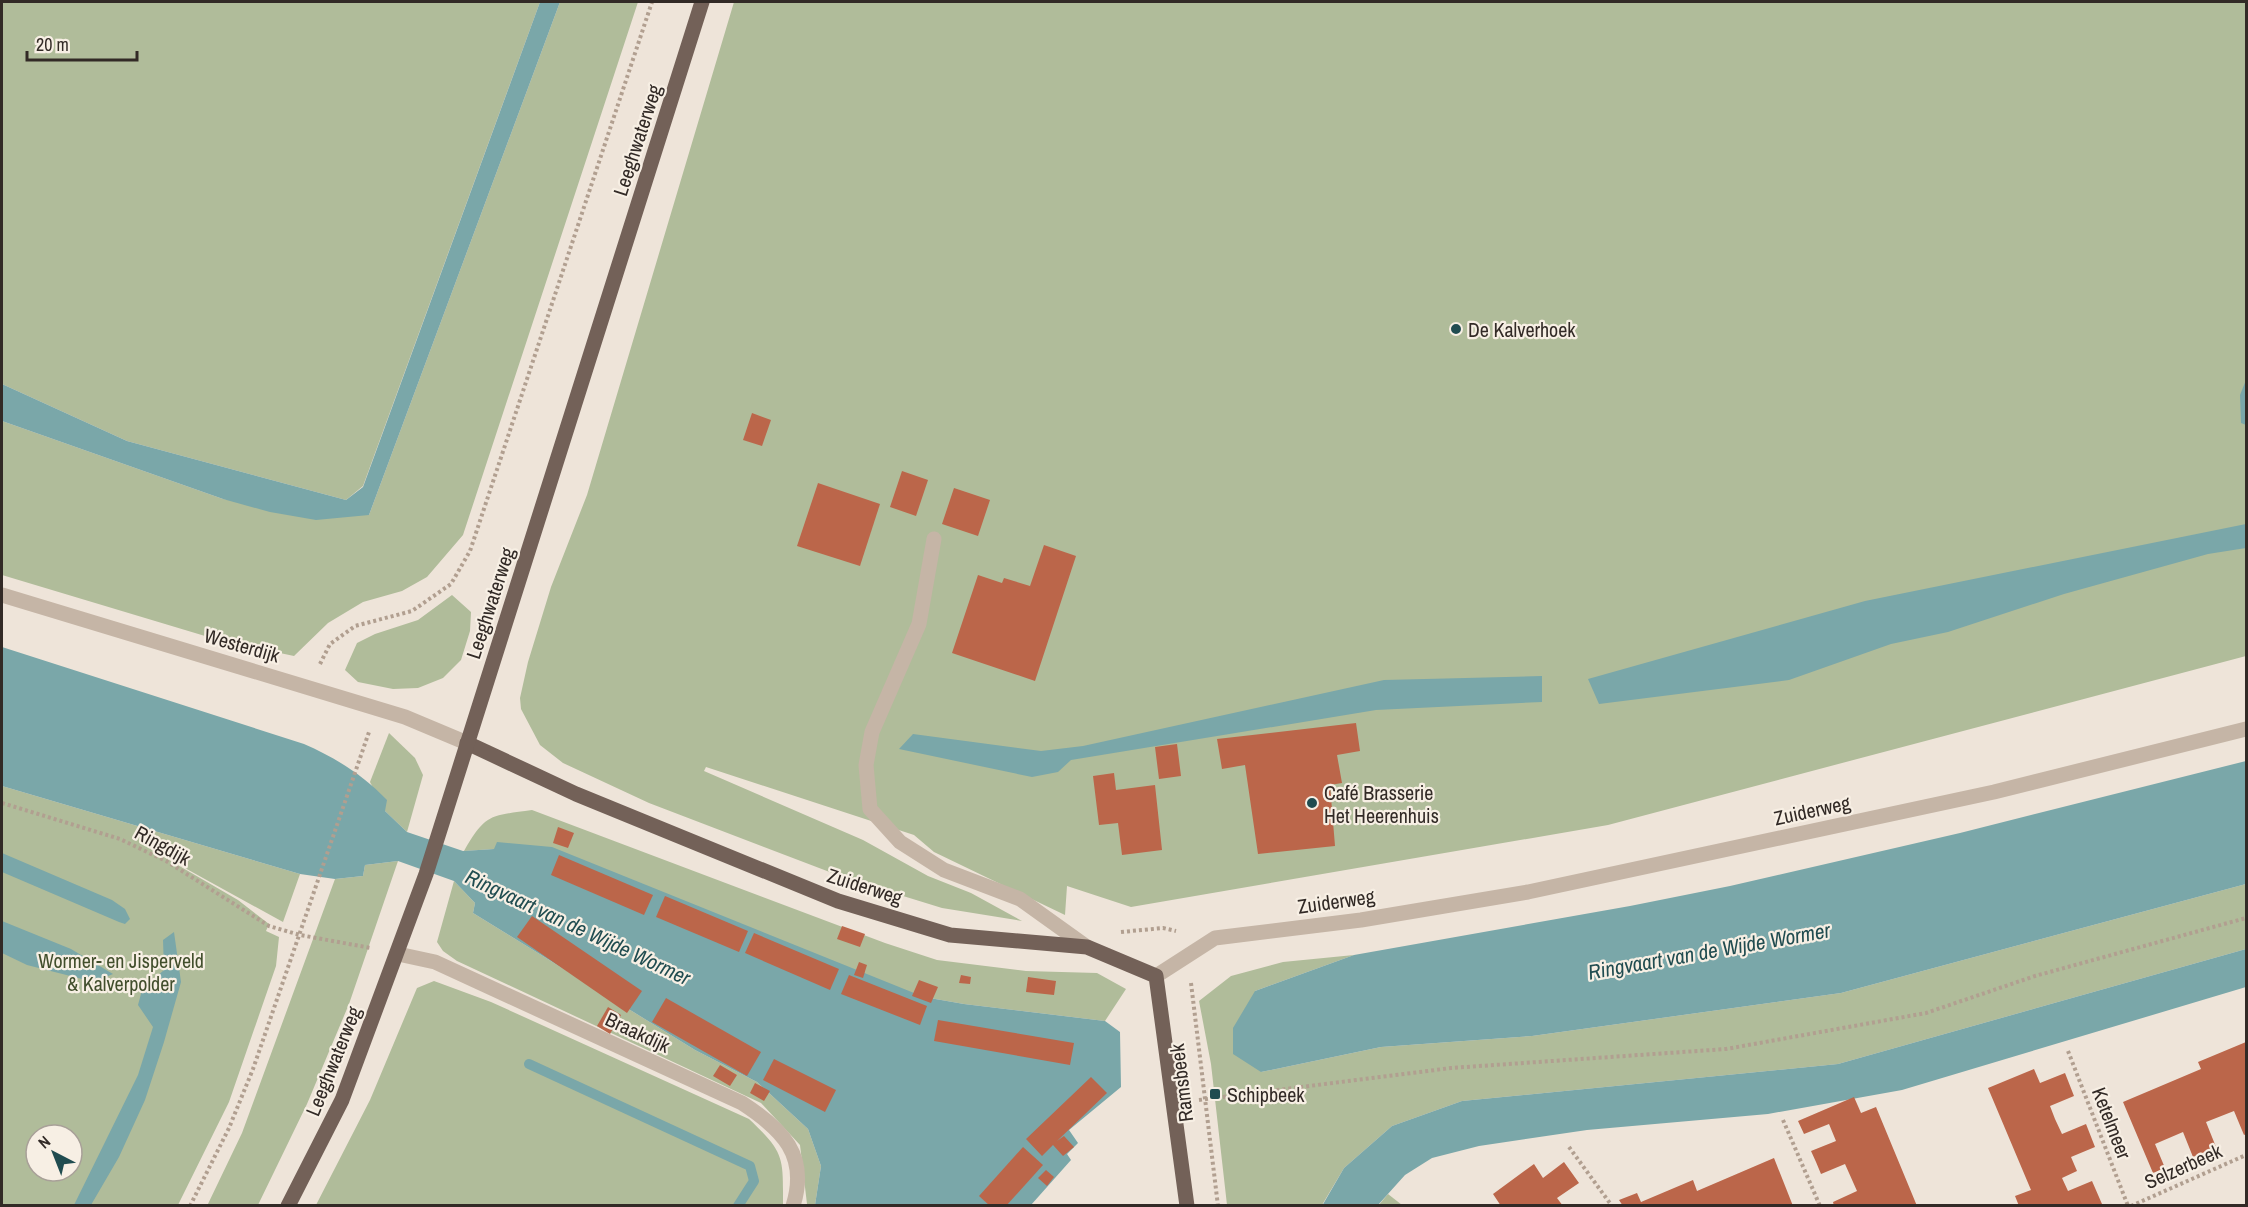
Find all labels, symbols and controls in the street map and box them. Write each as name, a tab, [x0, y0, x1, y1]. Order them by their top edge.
scale bar	[27, 24, 136, 62]
text: 20 m	[36, 32, 69, 57]
street label: Leeghwaterweg	[606, 81, 668, 199]
place label: De Kalverhoek	[1468, 316, 1576, 343]
marker: De Kalverhoek	[1449, 322, 1463, 336]
street label: Leeghwaterweg	[459, 544, 521, 662]
street label: Westerdijk	[201, 621, 284, 669]
place label: Café Brasserie Het Heerenhuis	[1324, 779, 1439, 829]
street label: Zuiderweg	[1771, 789, 1853, 831]
marker: Café Brasserie Het Heerenhuis	[1305, 796, 1319, 810]
street label: Ringdijk	[130, 819, 197, 872]
street label: Zuiderweg	[824, 861, 906, 911]
water label: Ringvaart van de Wijde Wormer	[461, 862, 696, 992]
street label: Zuiderweg	[1296, 882, 1376, 920]
water label: Ringvaart van de Wijde Wormer	[1586, 915, 1833, 987]
park label: Wormer- en Jisperveld & Kalverpolder	[38, 947, 204, 997]
street label: Leeghwaterweg	[299, 1002, 367, 1120]
street label: Braakdijk	[601, 1005, 675, 1059]
street label: Ramsbeek	[1163, 1042, 1199, 1124]
place label: Schipbeek	[1227, 1081, 1305, 1108]
street label: Ketelmeer	[2086, 1083, 2138, 1163]
marker: Schipbeek	[1208, 1087, 1222, 1101]
north arrow	[24, 1123, 84, 1183]
text: N	[33, 1131, 55, 1153]
street label: Selzerbeek	[2140, 1137, 2227, 1195]

